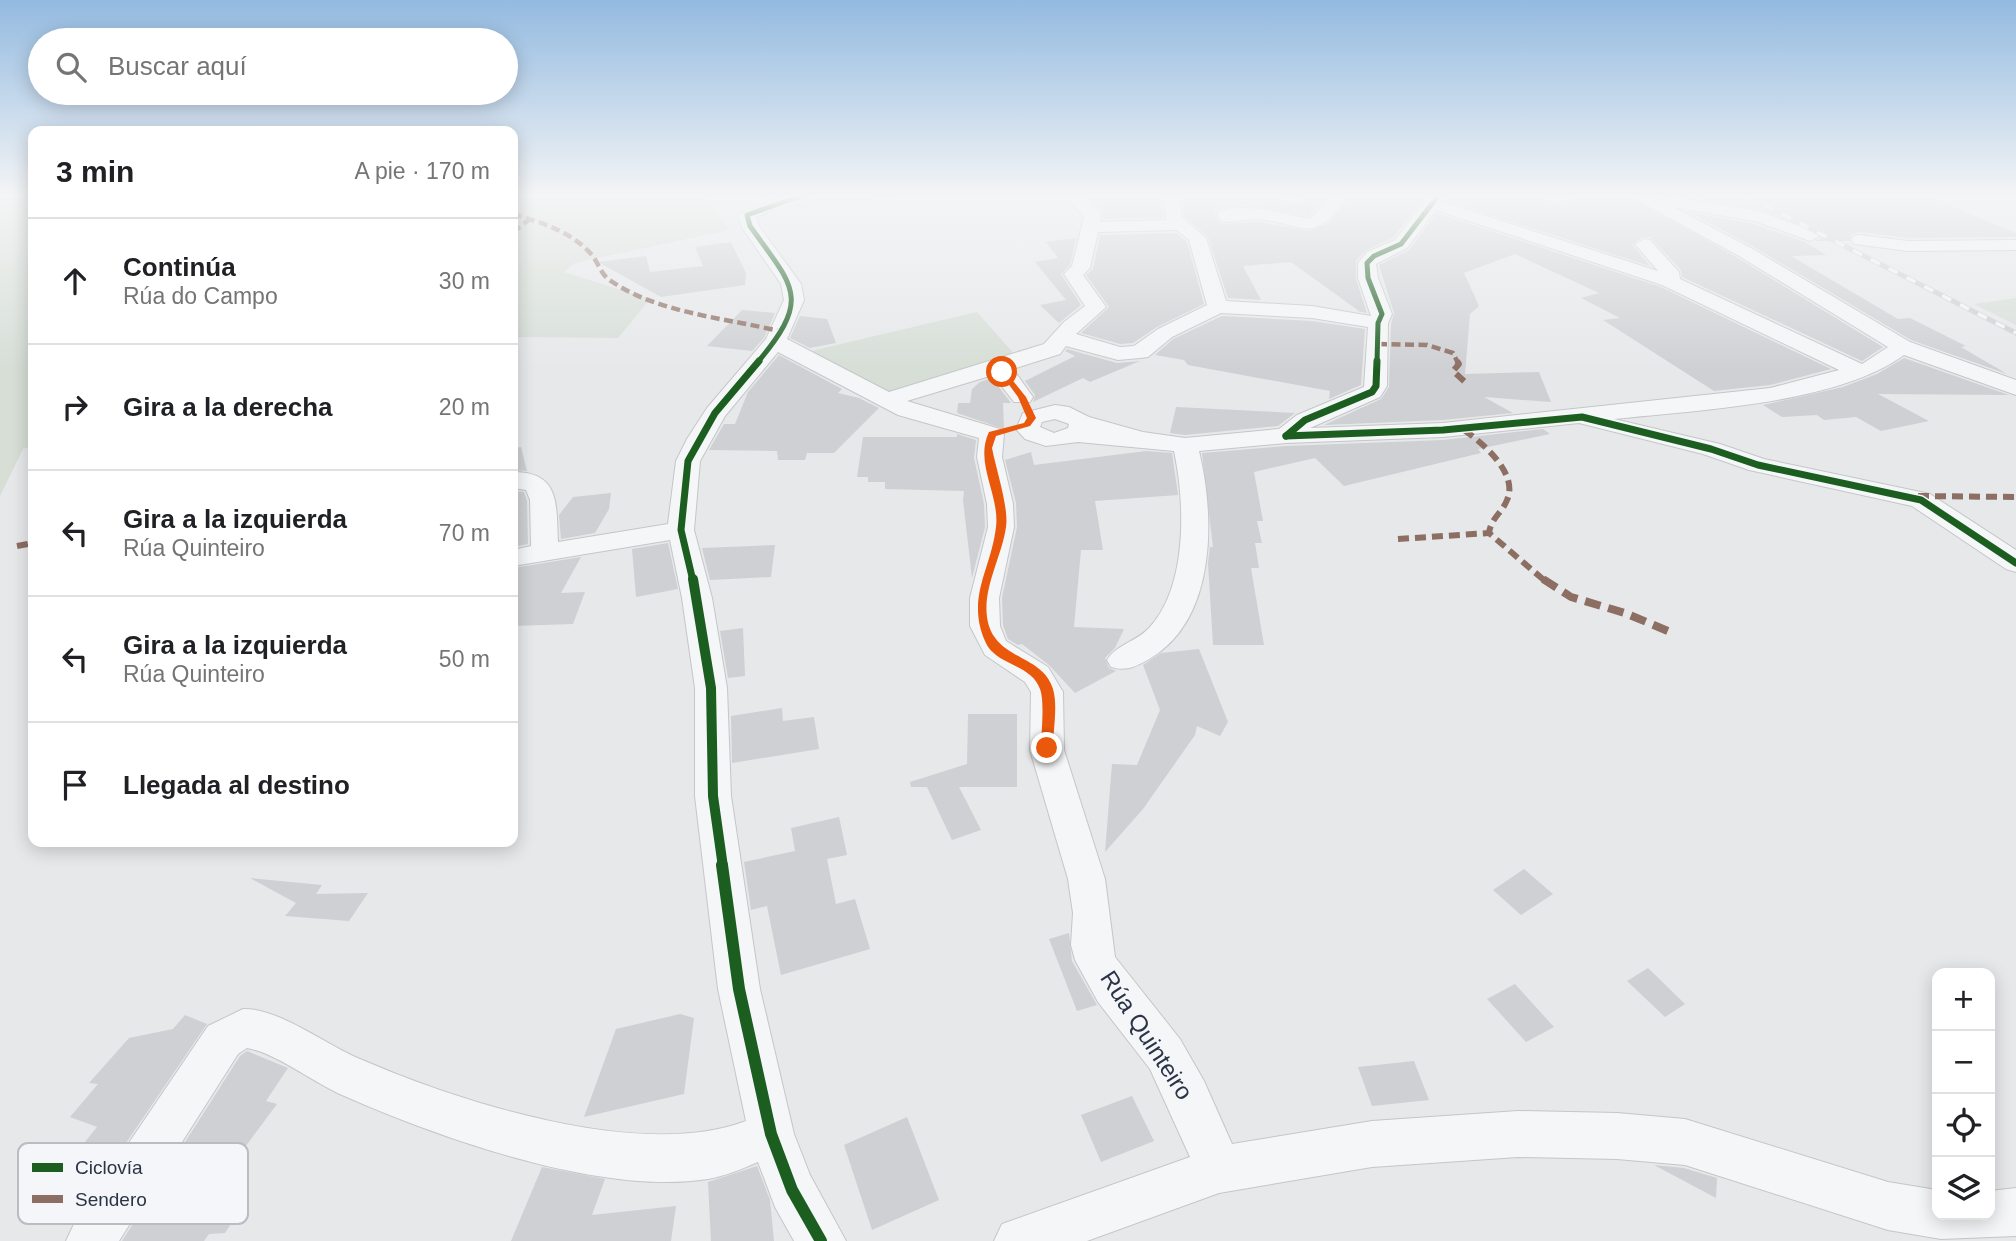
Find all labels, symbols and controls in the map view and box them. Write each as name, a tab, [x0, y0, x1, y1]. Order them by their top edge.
search box	[28, 28, 518, 105]
icon: search	[52, 48, 90, 86]
text: Buscar aquí	[108, 51, 247, 81]
text: 3 min	[56, 155, 134, 188]
text: A pie · 170 m	[354, 158, 490, 184]
text: Continúa	[123, 252, 236, 282]
icon: ahead	[56, 262, 94, 300]
text: 30 m	[439, 268, 490, 294]
text: Rúa do Campo	[123, 283, 278, 309]
route start	[986, 356, 1017, 387]
icon: right	[56, 388, 94, 426]
text: Gira a la derecha	[123, 392, 333, 422]
text: 20 m	[439, 394, 490, 420]
text: Gira a la izquierda	[123, 504, 347, 534]
icon: left	[56, 514, 94, 552]
text: 70 m	[439, 520, 490, 546]
text: Rúa Quinteiro	[123, 535, 265, 561]
text: Gira a la izquierda	[123, 630, 347, 660]
icon: left	[56, 640, 94, 678]
text: 50 m	[439, 646, 490, 672]
text: Rúa Quinteiro	[123, 661, 265, 687]
route end	[1031, 732, 1062, 763]
icon: arrive	[56, 766, 94, 804]
text: Llegada al destino	[123, 770, 350, 800]
street label: Rúa Quinteiro	[1095, 966, 1199, 1104]
map controls	[1932, 968, 1995, 1220]
button: +	[1932, 968, 1995, 1031]
button: −	[1932, 1031, 1995, 1094]
button: locate	[1932, 1094, 1995, 1157]
legend	[18, 1143, 248, 1224]
text: Ciclovía	[75, 1157, 143, 1178]
button: layers	[1932, 1157, 1995, 1220]
text: Sendero	[75, 1189, 147, 1210]

